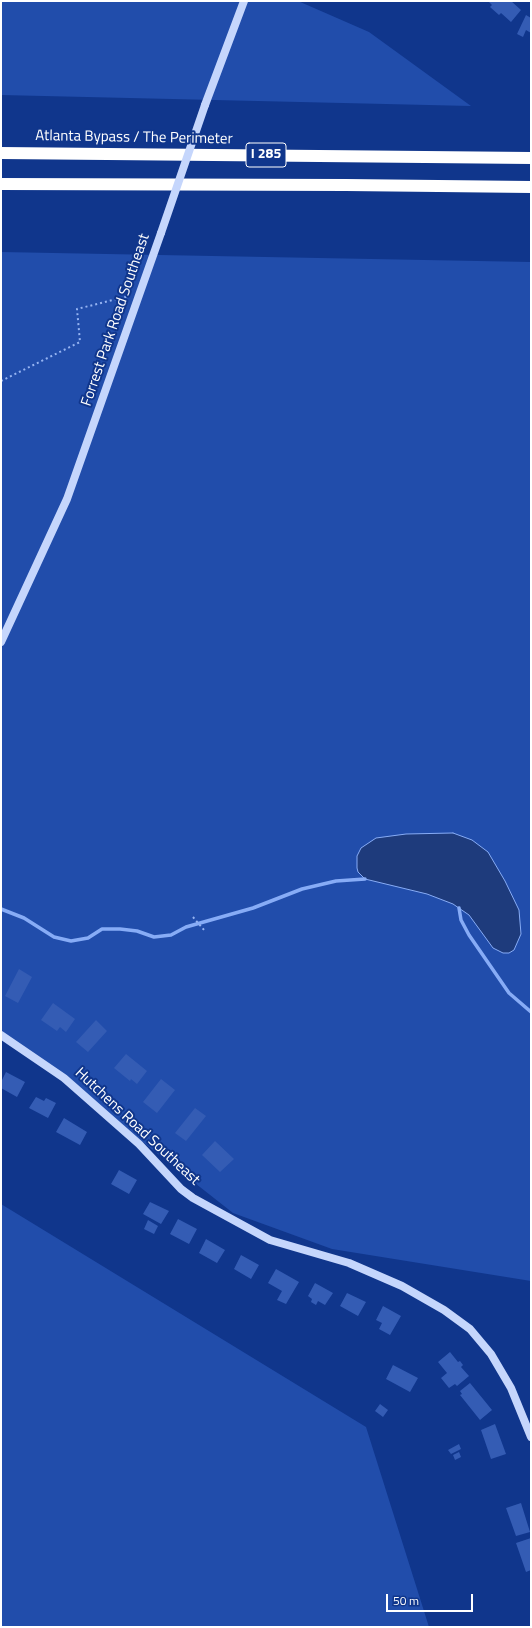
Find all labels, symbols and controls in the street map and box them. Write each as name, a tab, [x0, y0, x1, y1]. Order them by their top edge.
street label: Atlanta Bypass / The Perimeter	[35, 127, 233, 149]
road number: I 285	[246, 143, 286, 167]
street label: Forrest Park Road Southeast	[78, 231, 154, 409]
street label: Hutchens Road Southeast	[71, 1064, 203, 1190]
scale bar	[388, 1586, 475, 1612]
text: 50 m	[393, 1591, 419, 1610]

